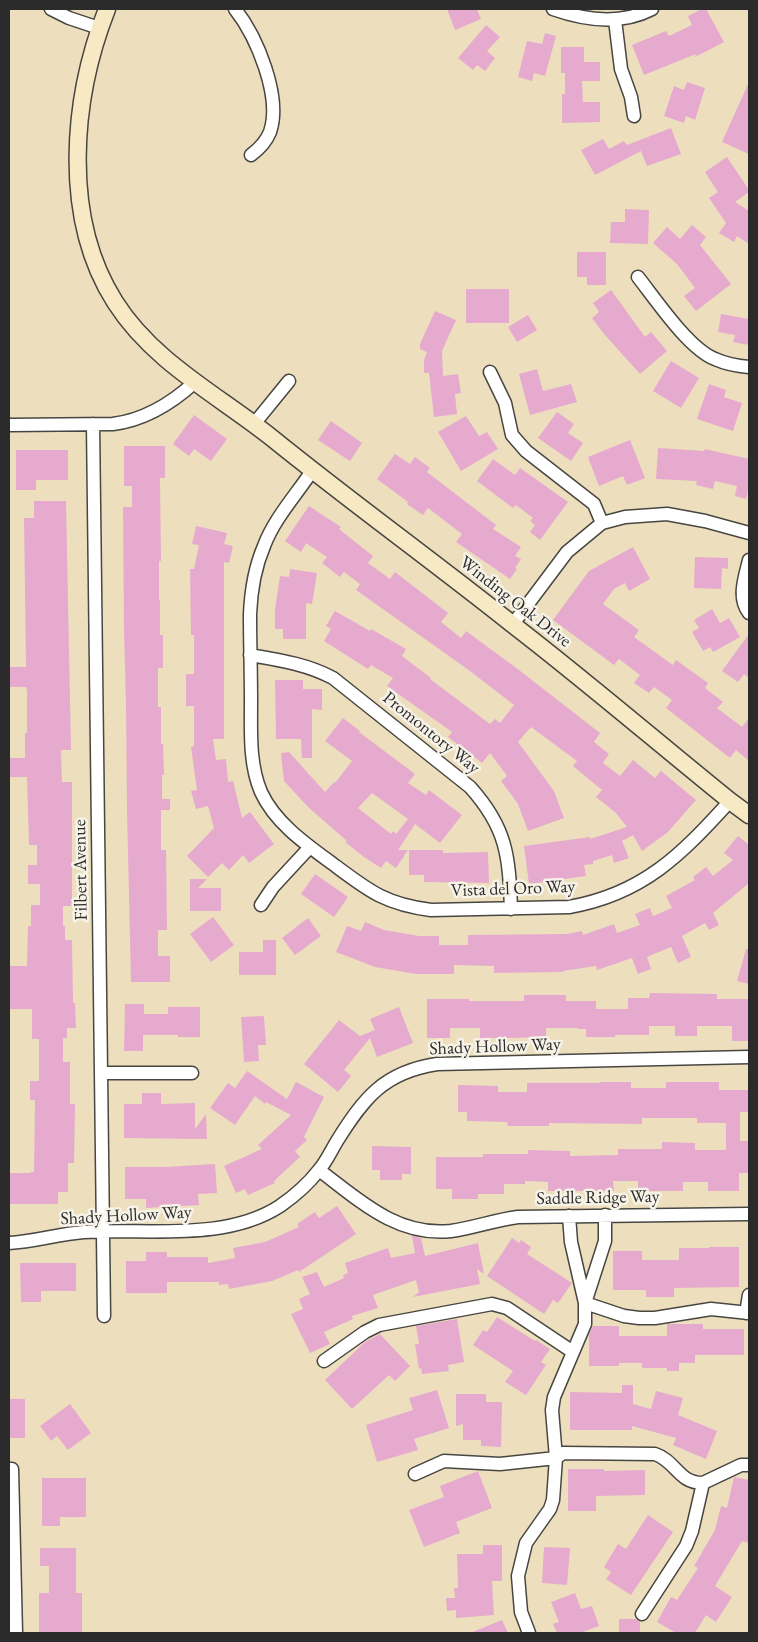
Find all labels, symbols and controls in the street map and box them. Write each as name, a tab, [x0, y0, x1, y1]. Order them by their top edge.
street label: Winding Oak Drive	[455, 552, 575, 652]
street label: Promontory Way	[378, 687, 484, 779]
street label: Filbert Avenue	[69, 819, 93, 921]
street label: Vista del Oro Way	[451, 876, 575, 902]
street label: Shady Hollow Way	[429, 1034, 561, 1060]
street label: Saddle Ridge Way	[536, 1186, 660, 1210]
street label: Shady Hollow Way	[60, 1202, 192, 1230]

